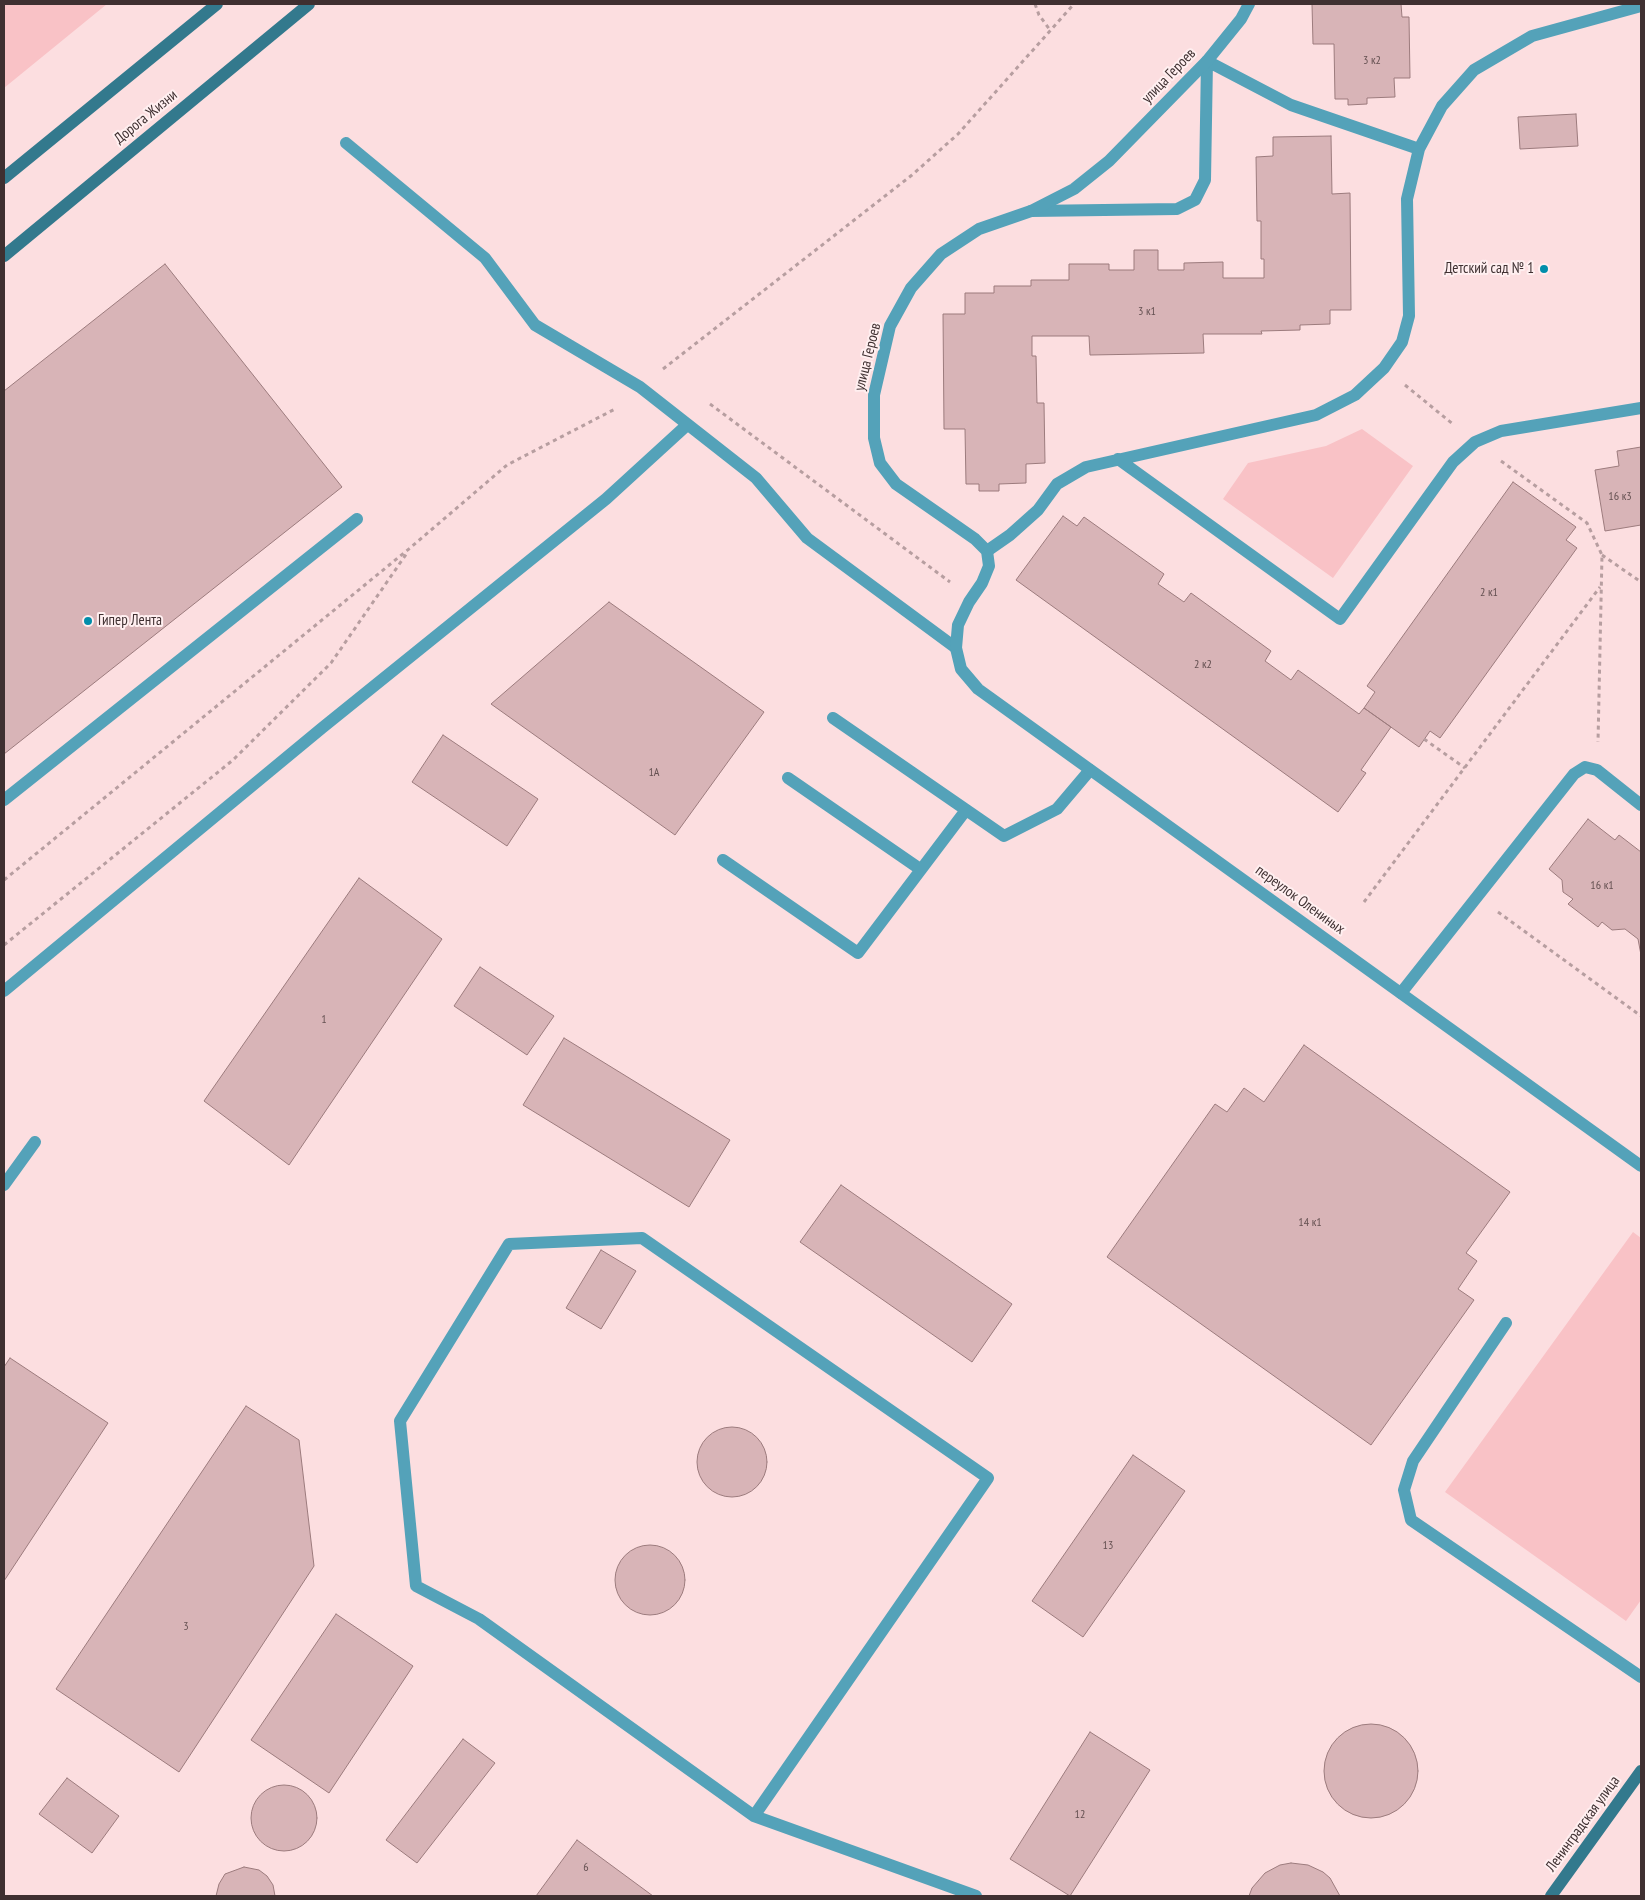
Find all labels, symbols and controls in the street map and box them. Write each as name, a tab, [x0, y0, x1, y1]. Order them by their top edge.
street label: улица Героев	[1138, 45, 1200, 107]
house number: 3 к2	[1363, 54, 1381, 68]
street label: Дорога Жизни	[111, 86, 181, 148]
place label: Детский сад № 1	[1444, 260, 1534, 278]
marker: Детский сад № 1	[1538, 263, 1550, 275]
house number: 3 к1	[1138, 305, 1156, 319]
street label: улица Героев	[851, 321, 885, 393]
house number: 16 к3	[1608, 490, 1632, 504]
house number: 2 к1	[1480, 586, 1498, 600]
place label: Гипер Лента	[98, 612, 162, 630]
marker: Гипер Лента	[82, 615, 94, 627]
house number: 2 к2	[1194, 658, 1212, 672]
house number: 1А	[648, 766, 660, 780]
street label: переулок Олениных	[1252, 862, 1348, 938]
house number: 16 к1	[1590, 879, 1614, 893]
house number: 1	[321, 1013, 327, 1027]
house number: 14 к1	[1298, 1216, 1322, 1230]
house number: 13	[1103, 1539, 1113, 1553]
house number: 3	[183, 1620, 189, 1634]
street label: Ленинградская улица	[1542, 1773, 1624, 1875]
house number: 12	[1075, 1808, 1085, 1822]
house number: 6	[583, 1861, 589, 1875]

